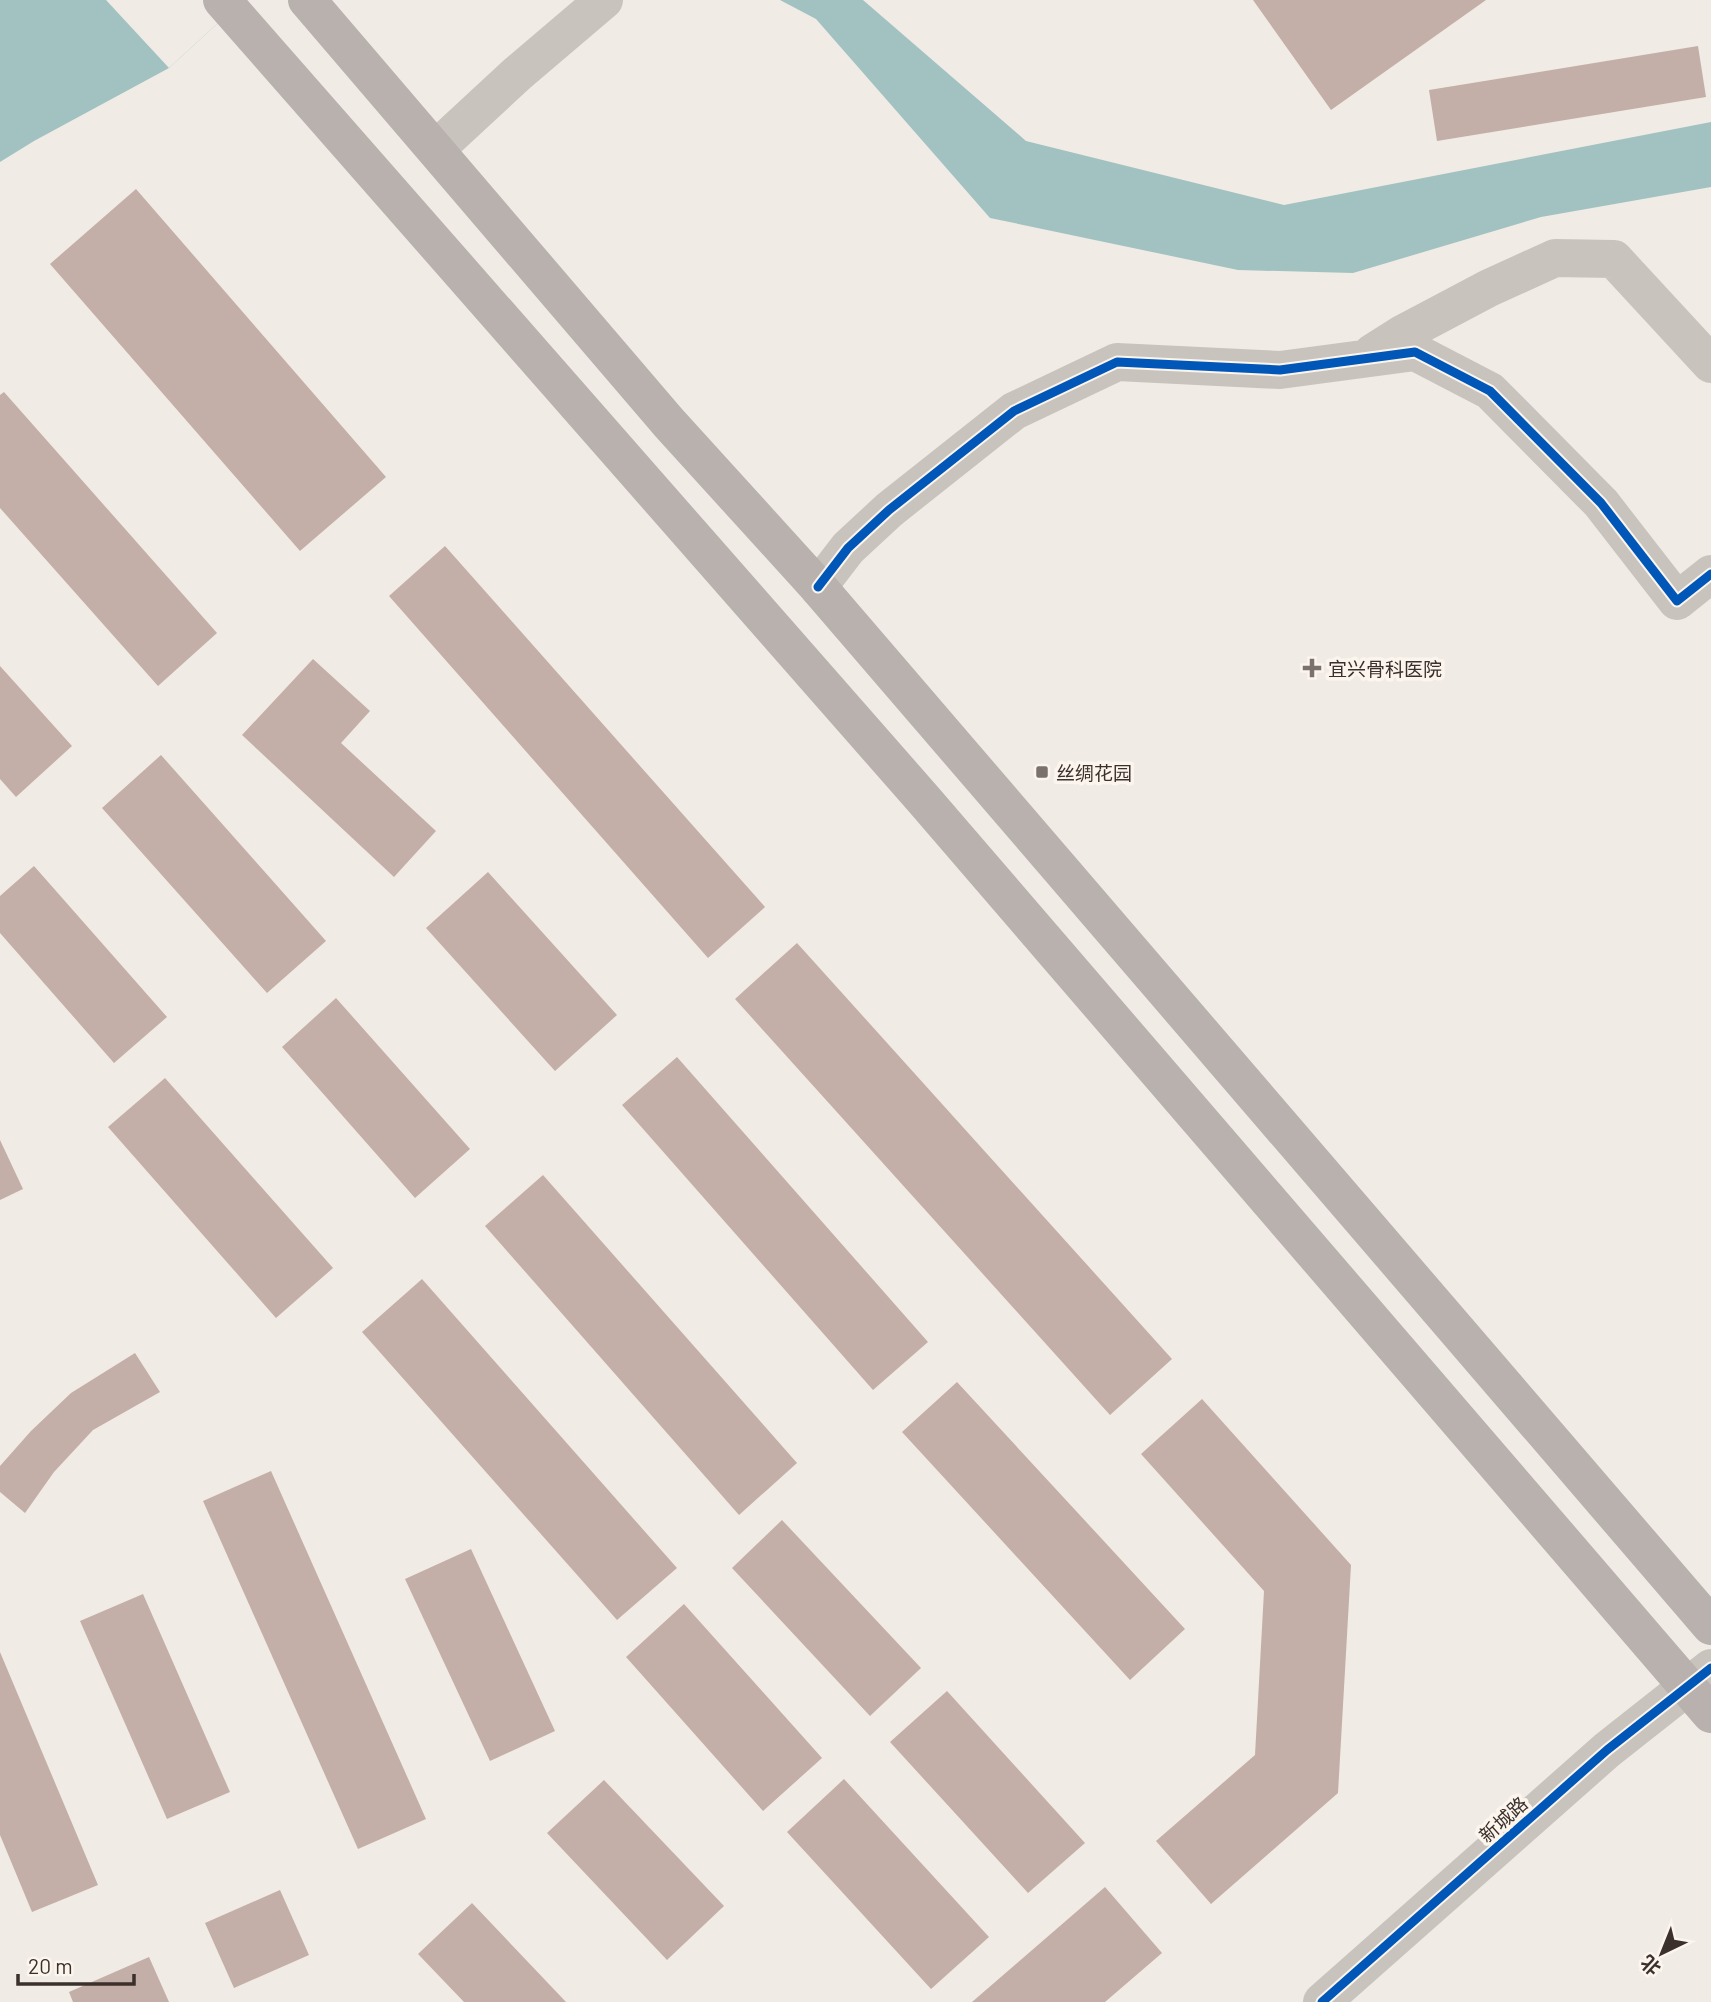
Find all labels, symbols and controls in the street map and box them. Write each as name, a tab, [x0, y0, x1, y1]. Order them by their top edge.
place label: 宜兴骨科医院	[1328, 657, 1442, 680]
marker: 宜兴骨科医院	[1302, 658, 1322, 678]
place label: 丝绸花园	[1056, 761, 1132, 784]
marker: 丝绸花园	[1034, 764, 1050, 780]
street label: 新城路	[1474, 1791, 1532, 1847]
north arrow	[1627, 1918, 1697, 1988]
scale bar	[18, 1942, 133, 1986]
text: 北	[1635, 1951, 1665, 1981]
text: 20 m	[28, 1953, 73, 1978]

